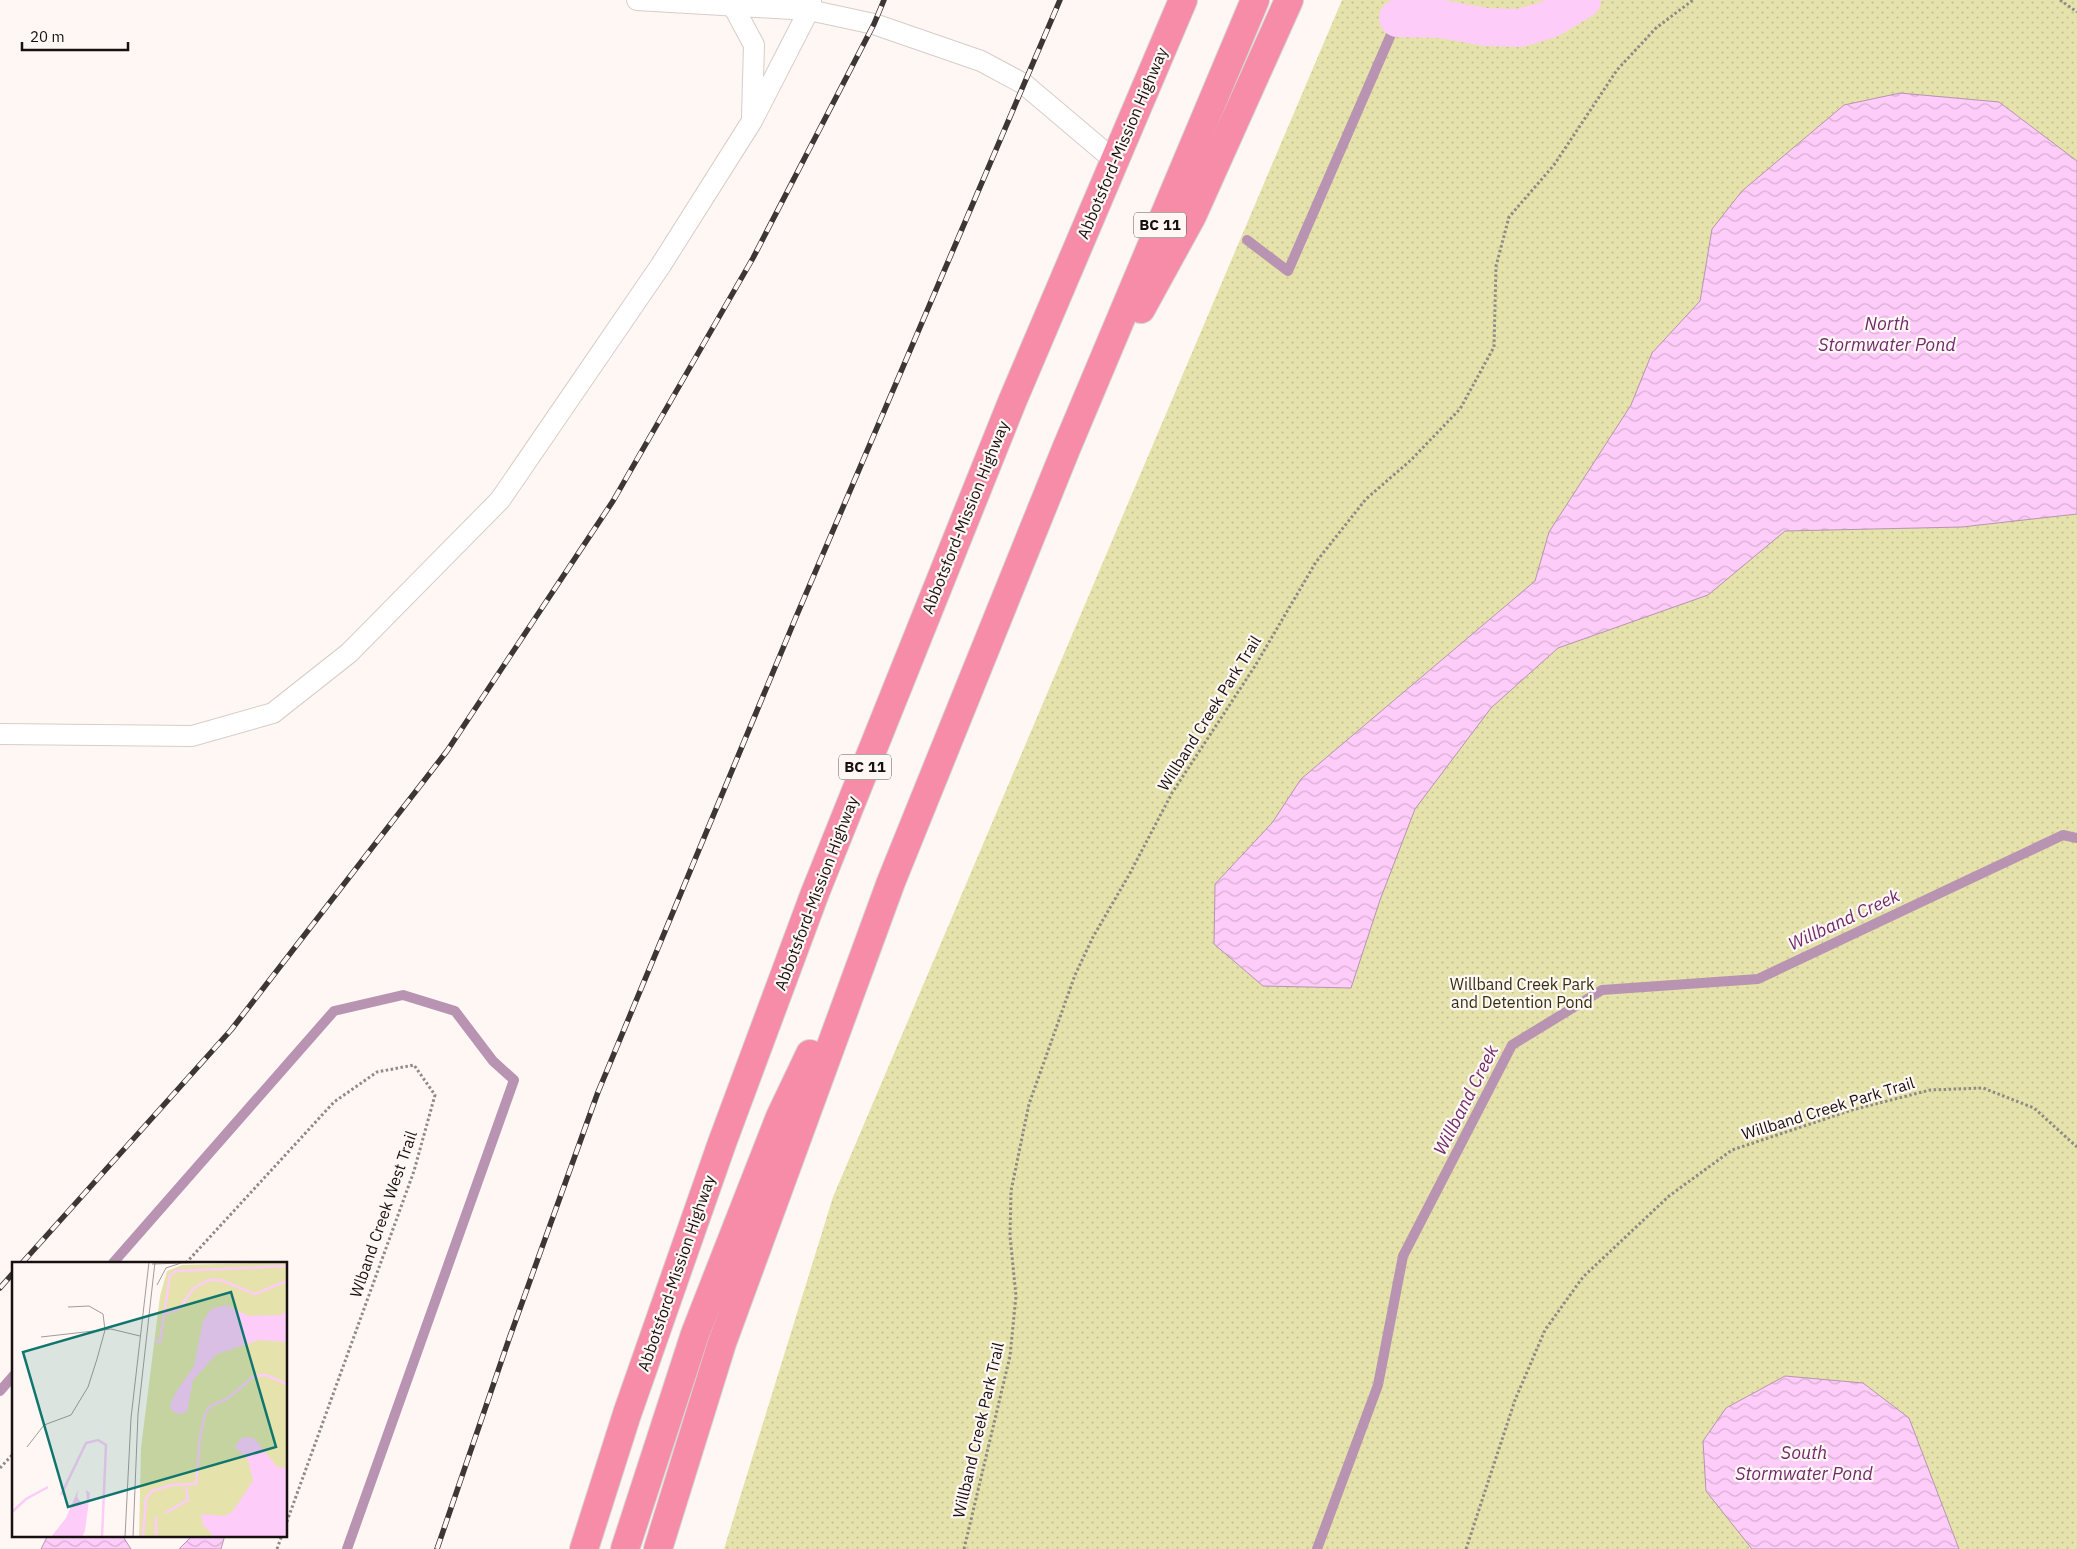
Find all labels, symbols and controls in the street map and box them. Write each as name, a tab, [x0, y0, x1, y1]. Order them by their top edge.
scale bar	[22, 20, 129, 52]
text: 20 m	[30, 27, 65, 46]
street label: Abbotsford-Mission Highway	[1072, 44, 1172, 242]
road number: BC 11	[1134, 212, 1186, 238]
water label: North Stormwater Pond	[1818, 312, 1956, 356]
street label: Abbotsford-Mission Highway	[917, 418, 1013, 616]
street label: Willband Creek Park Trail	[1153, 632, 1265, 794]
road number: BC 11	[839, 754, 891, 780]
street label: Abbotsford-Mission Highway	[770, 793, 862, 993]
water label: Willband Creek	[1784, 883, 1904, 955]
park label: Willband Creek Park and Detention Pond	[1450, 974, 1595, 1012]
water label: Willband Creek	[1428, 1040, 1503, 1159]
street label: Willband Creek Park Trail	[1739, 1072, 1917, 1144]
street label: Wlband Creek West Trail	[345, 1128, 421, 1300]
street label: Abbotsford-Mission Highway	[633, 1172, 719, 1374]
inset map	[12, 1262, 288, 1536]
street label: Willband Creek Park Trail	[948, 1340, 1008, 1520]
water label: South Stormwater Pond	[1735, 1441, 1873, 1485]

